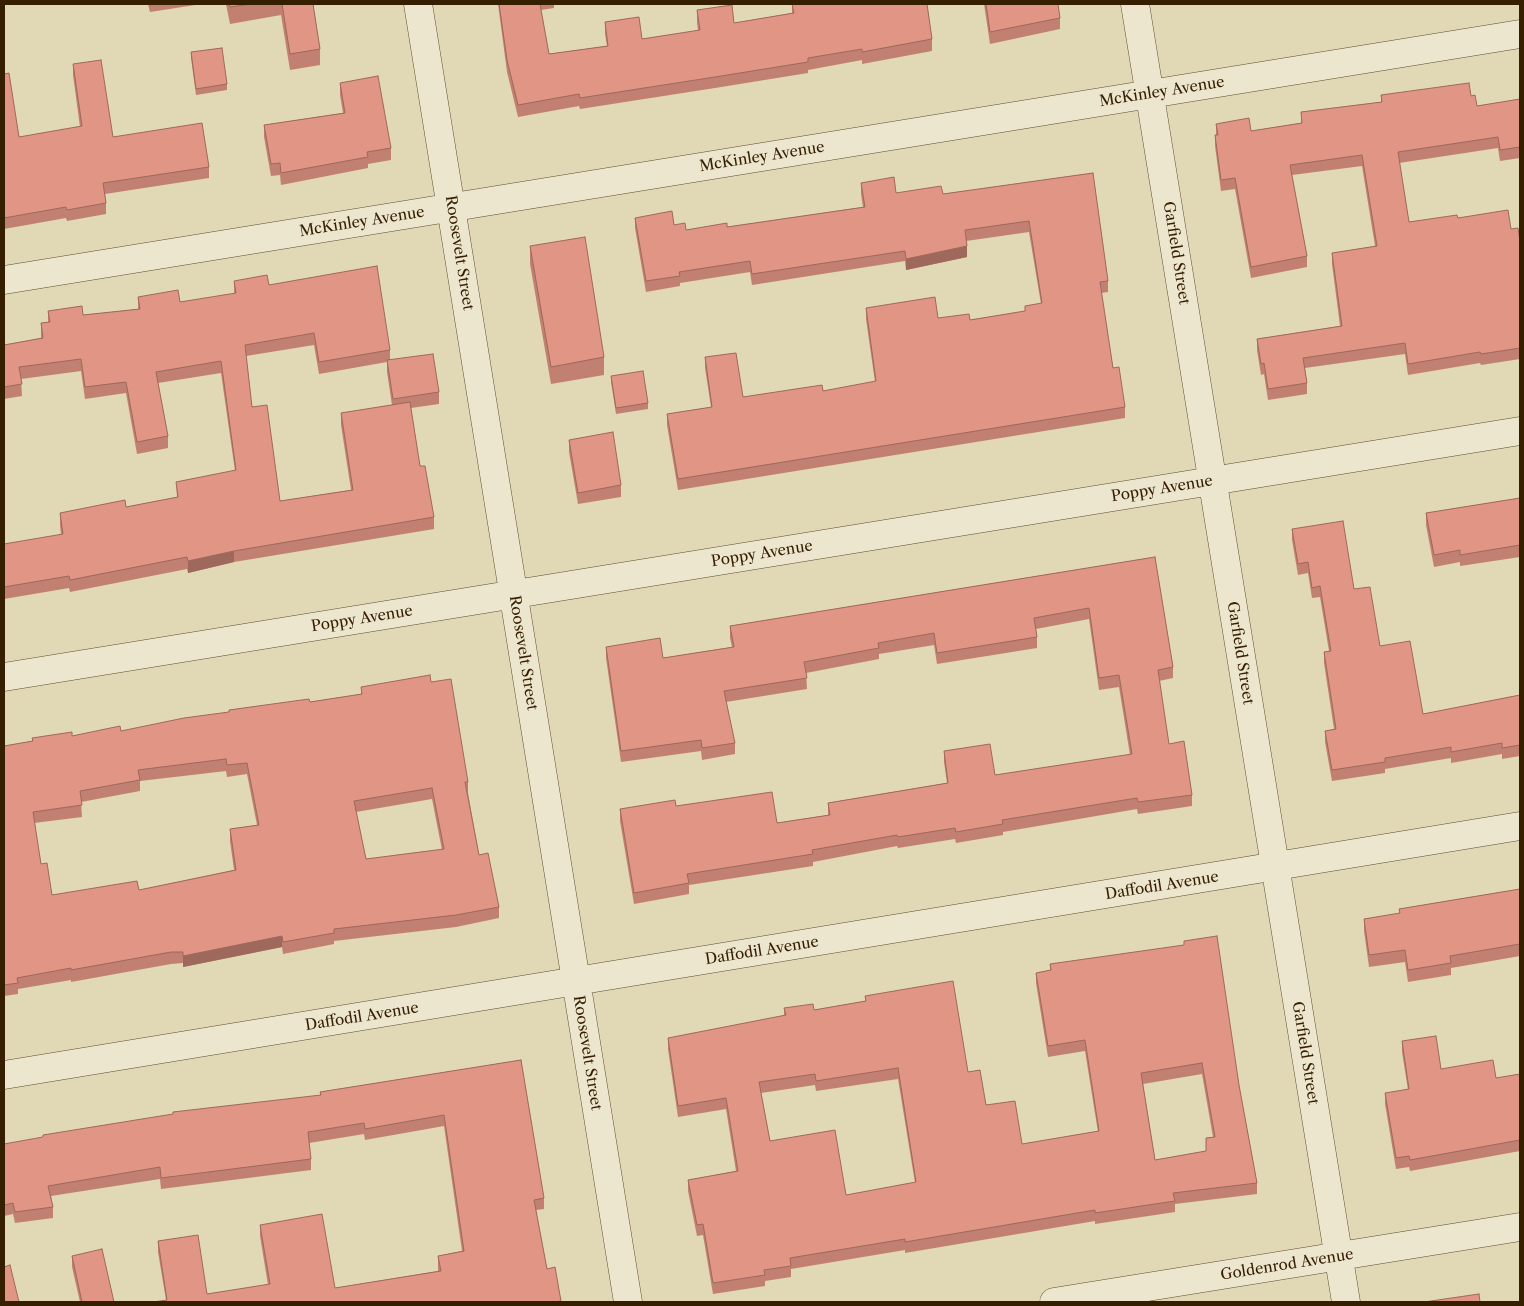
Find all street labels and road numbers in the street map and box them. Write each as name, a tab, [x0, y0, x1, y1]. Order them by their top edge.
street label: McKinley Avenue	[1098, 73, 1226, 111]
street label: McKinley Avenue	[698, 138, 826, 176]
street label: Roosevelt Street	[441, 194, 477, 312]
street label: Garfield Street	[1159, 200, 1193, 306]
street label: McKinley Avenue	[298, 203, 426, 241]
street label: Poppy Avenue	[1110, 472, 1214, 506]
street label: Poppy Avenue	[710, 537, 814, 571]
street label: Roosevelt Street	[505, 594, 541, 712]
street label: Garfield Street	[1223, 600, 1257, 706]
street label: Poppy Avenue	[310, 602, 414, 636]
street label: Daffodil Avenue	[1104, 868, 1220, 904]
street label: Daffodil Avenue	[704, 933, 820, 969]
street label: Roosevelt Street	[569, 994, 605, 1112]
street label: Daffodil Avenue	[304, 999, 420, 1035]
street label: Garfield Street	[1288, 1000, 1322, 1106]
street label: Goldenrod Avenue	[1219, 1246, 1355, 1284]

